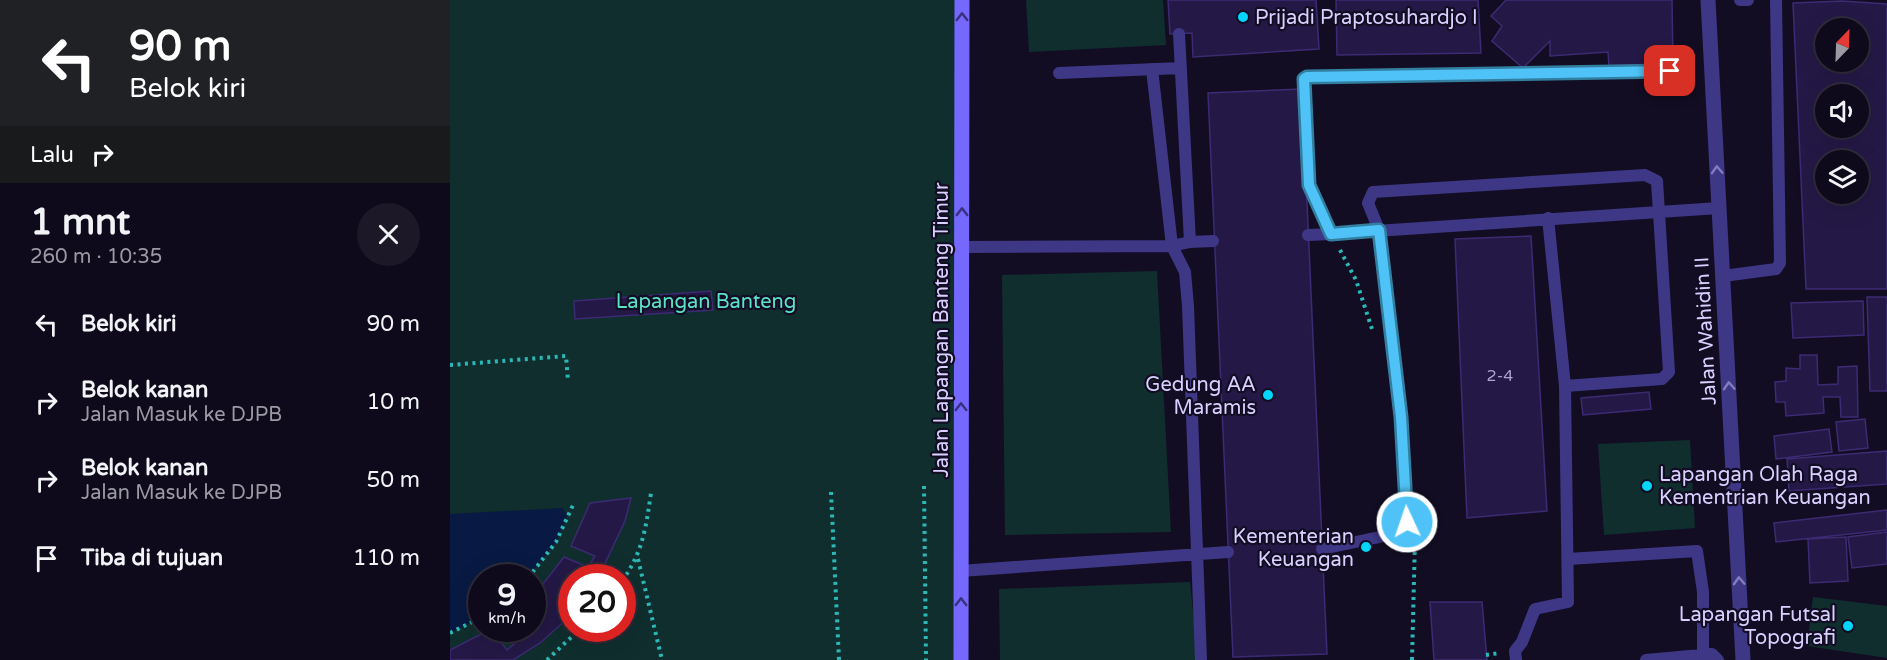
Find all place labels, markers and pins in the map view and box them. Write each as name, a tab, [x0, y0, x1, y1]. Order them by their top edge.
place label: Prijadi Praptosuhardjo I	[1255, 6, 1478, 30]
marker: Prijadi Praptosuhardjo I	[1236, 10, 1250, 24]
pin	[1644, 45, 1695, 96]
place label: Gedung AA Maramis	[1145, 373, 1256, 420]
marker: Gedung AA Maramis	[1261, 388, 1275, 402]
place label: Lapangan Olah Raga Kementrian Keuangan	[1659, 463, 1871, 510]
marker: Lapangan Olah Raga Kementrian Keuangan	[1640, 479, 1654, 493]
place label: Kementerian Keuangan	[1233, 525, 1354, 572]
marker: Kementerian Keuangan	[1359, 540, 1373, 554]
place label: Lapangan Futsal Topografi	[1679, 603, 1836, 650]
marker: Lapangan Futsal Topografi	[1841, 619, 1855, 633]

